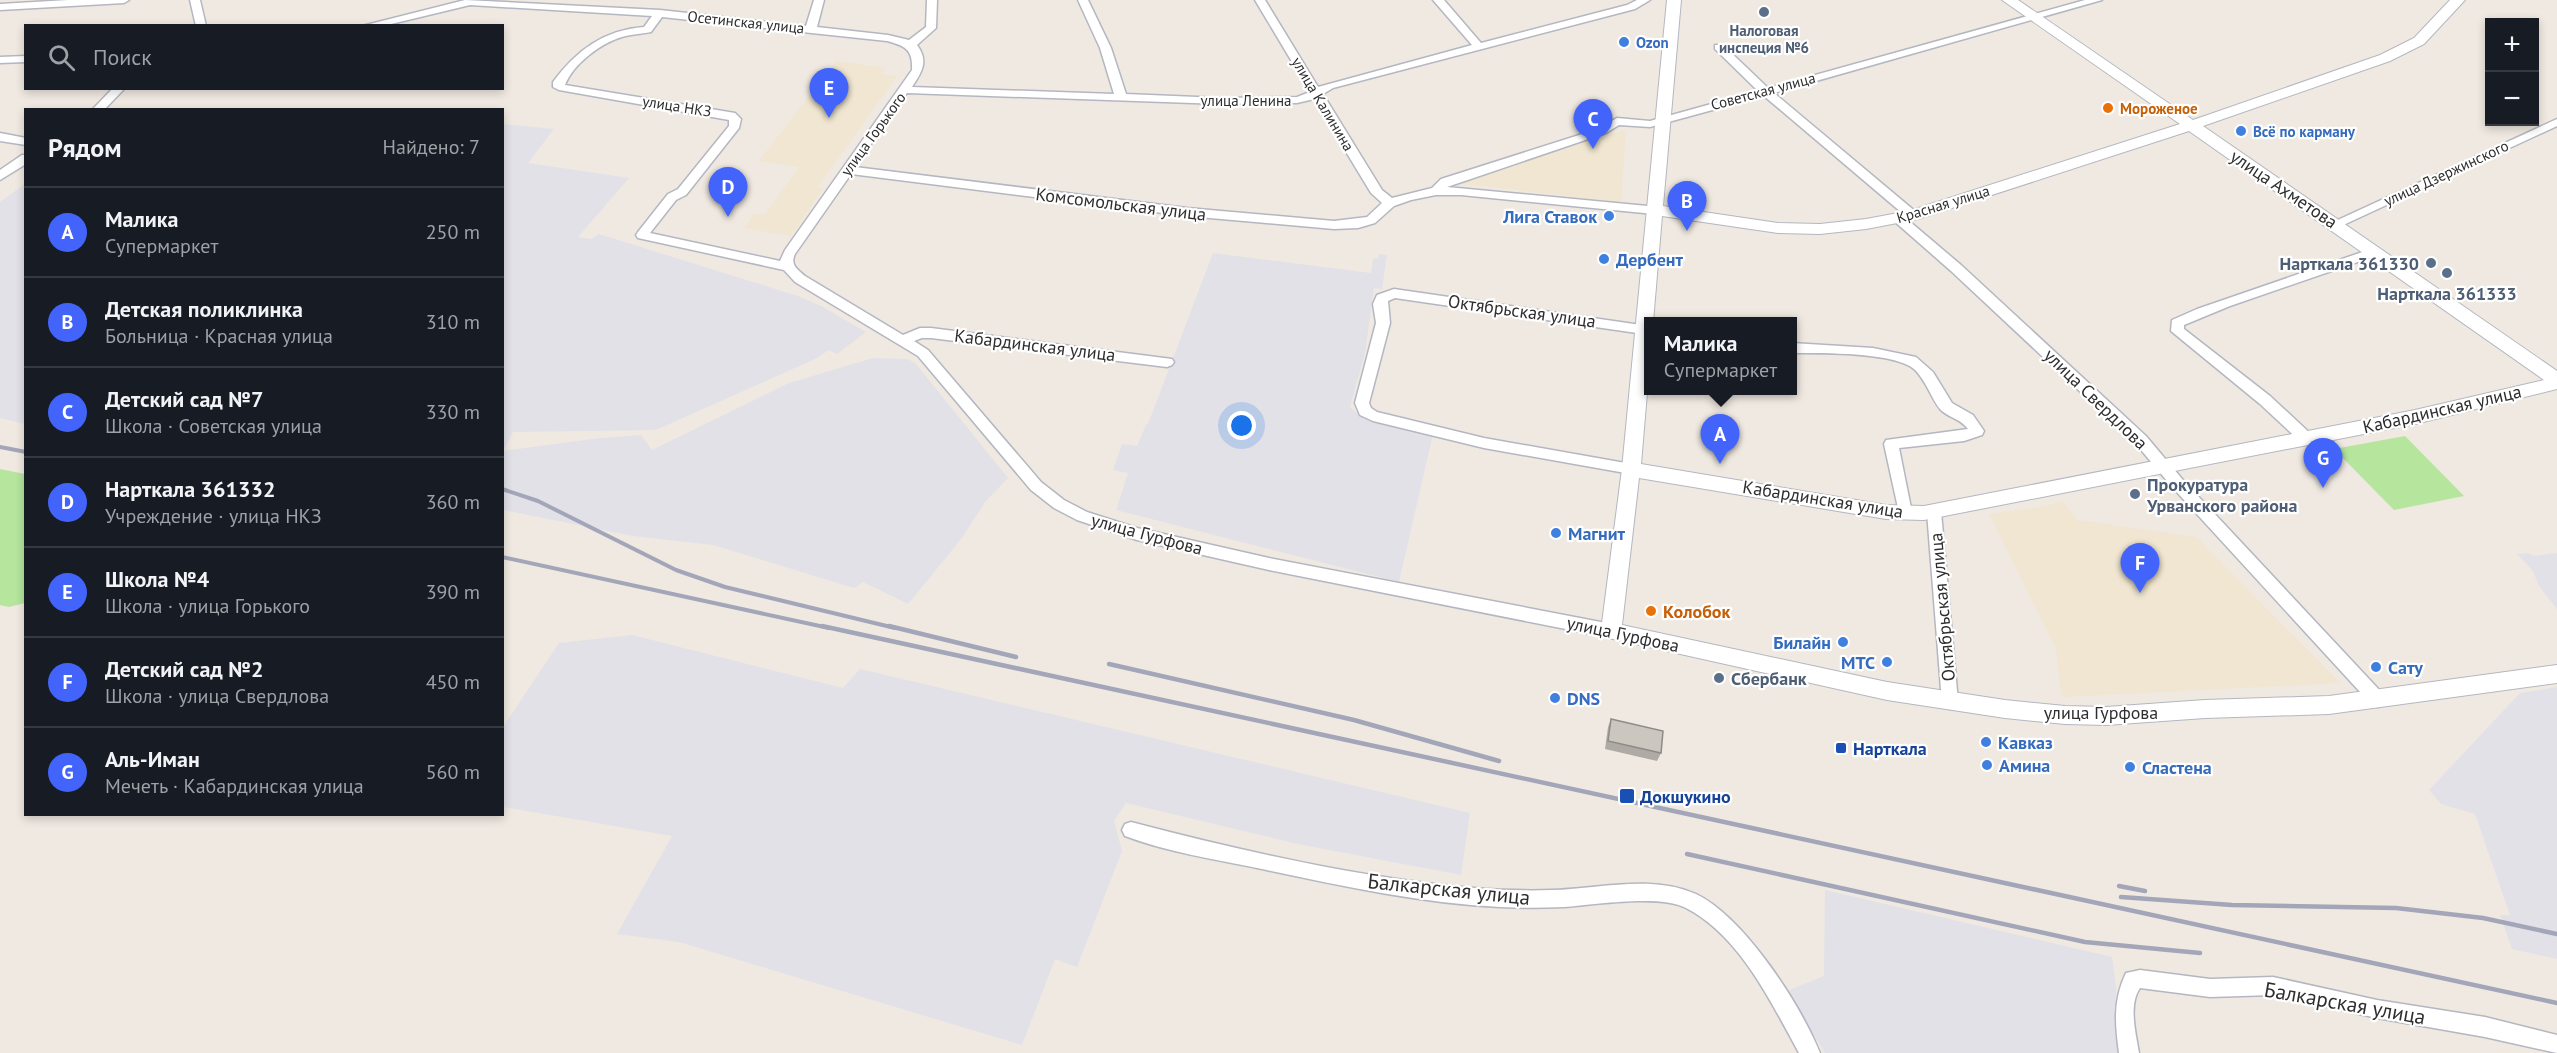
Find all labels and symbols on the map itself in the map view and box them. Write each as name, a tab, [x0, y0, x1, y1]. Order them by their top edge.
marker: Налоговая инспеция №6	[1757, 5, 1771, 19]
street label: Осетинская улица	[687, 6, 805, 38]
place label: Налоговая инспеция №6	[1719, 21, 1809, 57]
place label: Ozon	[1636, 33, 1669, 52]
marker: Ozon	[1617, 35, 1631, 49]
street label: улица Калинина	[1287, 54, 1359, 154]
pin: E	[810, 68, 848, 118]
street label: Советская улица	[1709, 68, 1817, 114]
street label: улица Горького	[836, 89, 910, 179]
street label: улица НКЗ	[641, 91, 713, 121]
street label: улица Ленина	[1201, 91, 1291, 110]
place label: Мороженое	[2120, 99, 2198, 118]
pin: C	[1574, 100, 1612, 149]
marker: Мороженое	[2101, 101, 2115, 115]
place label: Всё по карману	[2253, 122, 2356, 141]
marker: Всё по карману	[2234, 124, 2248, 138]
street label: улица Дзержинского	[2381, 136, 2511, 210]
street label: улица Ахметова	[2226, 145, 2342, 233]
pin: D	[708, 168, 748, 217]
street label: Красная улица	[1894, 181, 1992, 227]
street label: Комсомольская улица	[1034, 182, 1208, 226]
pin: B	[1668, 182, 1706, 231]
place label: Лига Ставок	[1502, 205, 1597, 228]
marker: Лига Ставок	[1602, 209, 1616, 223]
place label: Дербент	[1616, 248, 1683, 271]
marker: Дербент	[1597, 252, 1611, 266]
place label: Нарткала 361330	[2280, 252, 2419, 275]
marker: Нарткала 361330	[2424, 256, 2438, 270]
marker: Нарткала 361333	[2440, 266, 2454, 280]
place label: Нарткала 361333	[2377, 282, 2517, 305]
street label: Октябрьская улица	[1447, 289, 1597, 333]
street label: Кабардинская улица	[953, 324, 1117, 366]
street label: улица Свердлова	[2039, 344, 2153, 454]
street label: Кабардинская улица	[2360, 380, 2524, 438]
your location	[1227, 411, 1256, 440]
pin: A	[1700, 414, 1740, 464]
pin: G	[2304, 438, 2342, 488]
place label: Прокуратура Урванского района	[2146, 473, 2297, 517]
street label: Кабардинская улица	[1741, 475, 1905, 523]
marker: Прокуратура Урванского района	[2128, 487, 2142, 501]
street label: улица Гурфова	[1089, 508, 1205, 560]
place label: Магнит	[1568, 522, 1626, 545]
marker: Магнит	[1549, 526, 1563, 540]
street label: Октябрьская улица	[1924, 532, 1960, 682]
pin: F	[2120, 544, 2160, 593]
place label: Колобок	[1663, 600, 1730, 623]
marker: Колобок	[1644, 604, 1658, 618]
street label: улица Гурфова	[1565, 611, 1681, 657]
place label: Билайн	[1773, 631, 1831, 654]
marker: Билайн	[1836, 635, 1850, 649]
place label: МТС	[1841, 651, 1875, 674]
marker: МТС	[1880, 655, 1894, 669]
place label: Сату	[2388, 656, 2423, 679]
marker: Сату	[2369, 660, 2383, 674]
place label: Сбербанк	[1731, 667, 1807, 690]
marker: Сбербанк	[1712, 671, 1726, 685]
place label: DNS	[1567, 687, 1600, 710]
marker: DNS	[1548, 691, 1562, 705]
street label: улица Гурфова	[2044, 701, 2158, 724]
place label: Кавказ	[1998, 731, 2053, 754]
marker: Кавказ	[1979, 735, 1993, 749]
place label: Нарткала	[1853, 737, 1927, 760]
marker: Нарткала	[1834, 741, 1848, 755]
place label: Амина	[1999, 754, 2050, 777]
place label: Сластена	[2142, 756, 2212, 779]
marker: Амина	[1980, 758, 1994, 772]
marker: Сластена	[2123, 760, 2137, 774]
place label: Докшукино	[1640, 785, 1731, 808]
marker: Докшукино	[1618, 787, 1636, 805]
street label: Балкарская улица	[1366, 867, 1532, 911]
street label: Балкарская улица	[2262, 976, 2428, 1030]

